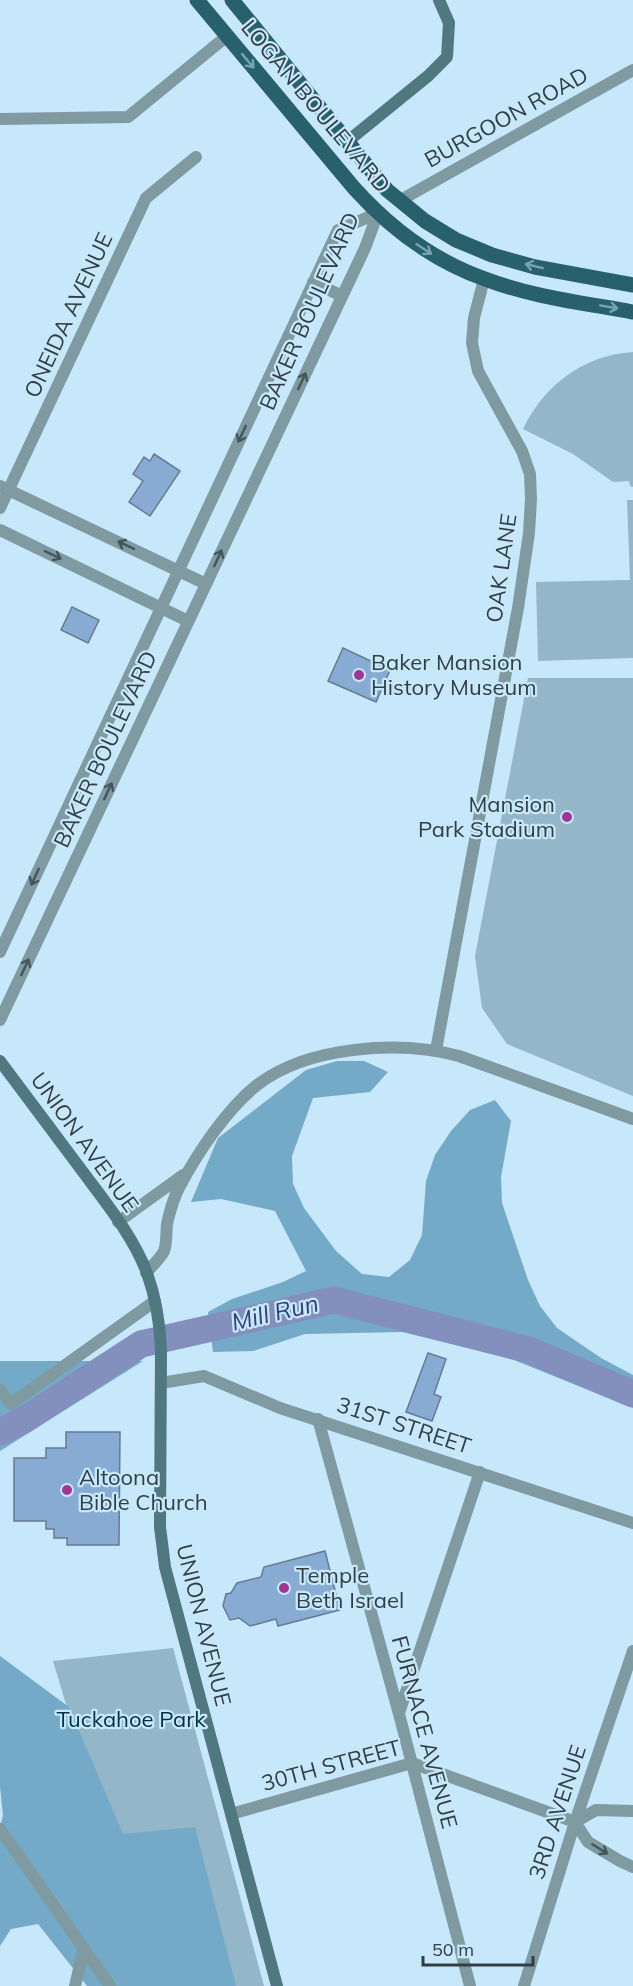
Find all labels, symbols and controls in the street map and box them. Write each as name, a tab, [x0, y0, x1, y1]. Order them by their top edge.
street label: LOGAN BOULEVARD	[235, 14, 397, 198]
one-way arrow	[241, 53, 255, 68]
street label: BURGOON ROAD	[419, 60, 593, 174]
street label: BAKER BOULEVARD	[253, 208, 365, 414]
street label: ONEIDA AVENUE	[18, 228, 118, 402]
one-way arrow	[416, 243, 432, 255]
one-way arrow	[525, 260, 544, 272]
one-way arrow	[598, 302, 618, 313]
one-way arrow	[296, 373, 308, 391]
one-way arrow	[236, 424, 248, 442]
street label: OAK LANE	[480, 512, 522, 624]
one-way arrow	[117, 539, 135, 551]
one-way arrow	[43, 549, 61, 561]
one-way arrow	[213, 549, 225, 567]
street label: BAKER BOULEVARD	[47, 646, 163, 852]
place label: Baker Mansion History Museum	[371, 648, 537, 701]
marker: Baker Mansion History Museum	[352, 668, 366, 682]
one-way arrow	[103, 783, 115, 801]
place label: Mansion Park Stadium	[418, 790, 555, 843]
marker: Mansion Park Stadium	[560, 810, 574, 824]
one-way arrow	[29, 867, 41, 885]
one-way arrow	[20, 959, 31, 977]
street label: UNION AVENUE	[25, 1067, 145, 1217]
water label: Mill Run	[228, 1287, 321, 1337]
street label: 31ST STREET	[333, 1390, 475, 1460]
place label: Altoona Bible Church	[79, 1463, 208, 1516]
marker: Altoona Bible Church	[60, 1483, 74, 1497]
street label: UNION AVENUE	[170, 1541, 238, 1709]
place label: Temple Beth Israel	[296, 1561, 404, 1614]
marker: Temple Beth Israel	[277, 1581, 291, 1595]
street label: FURNACE AVENUE	[386, 1633, 464, 1831]
park label: Tuckahoe Park	[56, 1705, 206, 1733]
street label: 30TH STREET	[258, 1733, 404, 1797]
street label: 3RD AVENUE	[522, 1741, 592, 1883]
one-way arrow	[591, 1844, 608, 1856]
scale bar	[423, 1929, 532, 1967]
text: 50 m	[432, 1938, 474, 1961]

